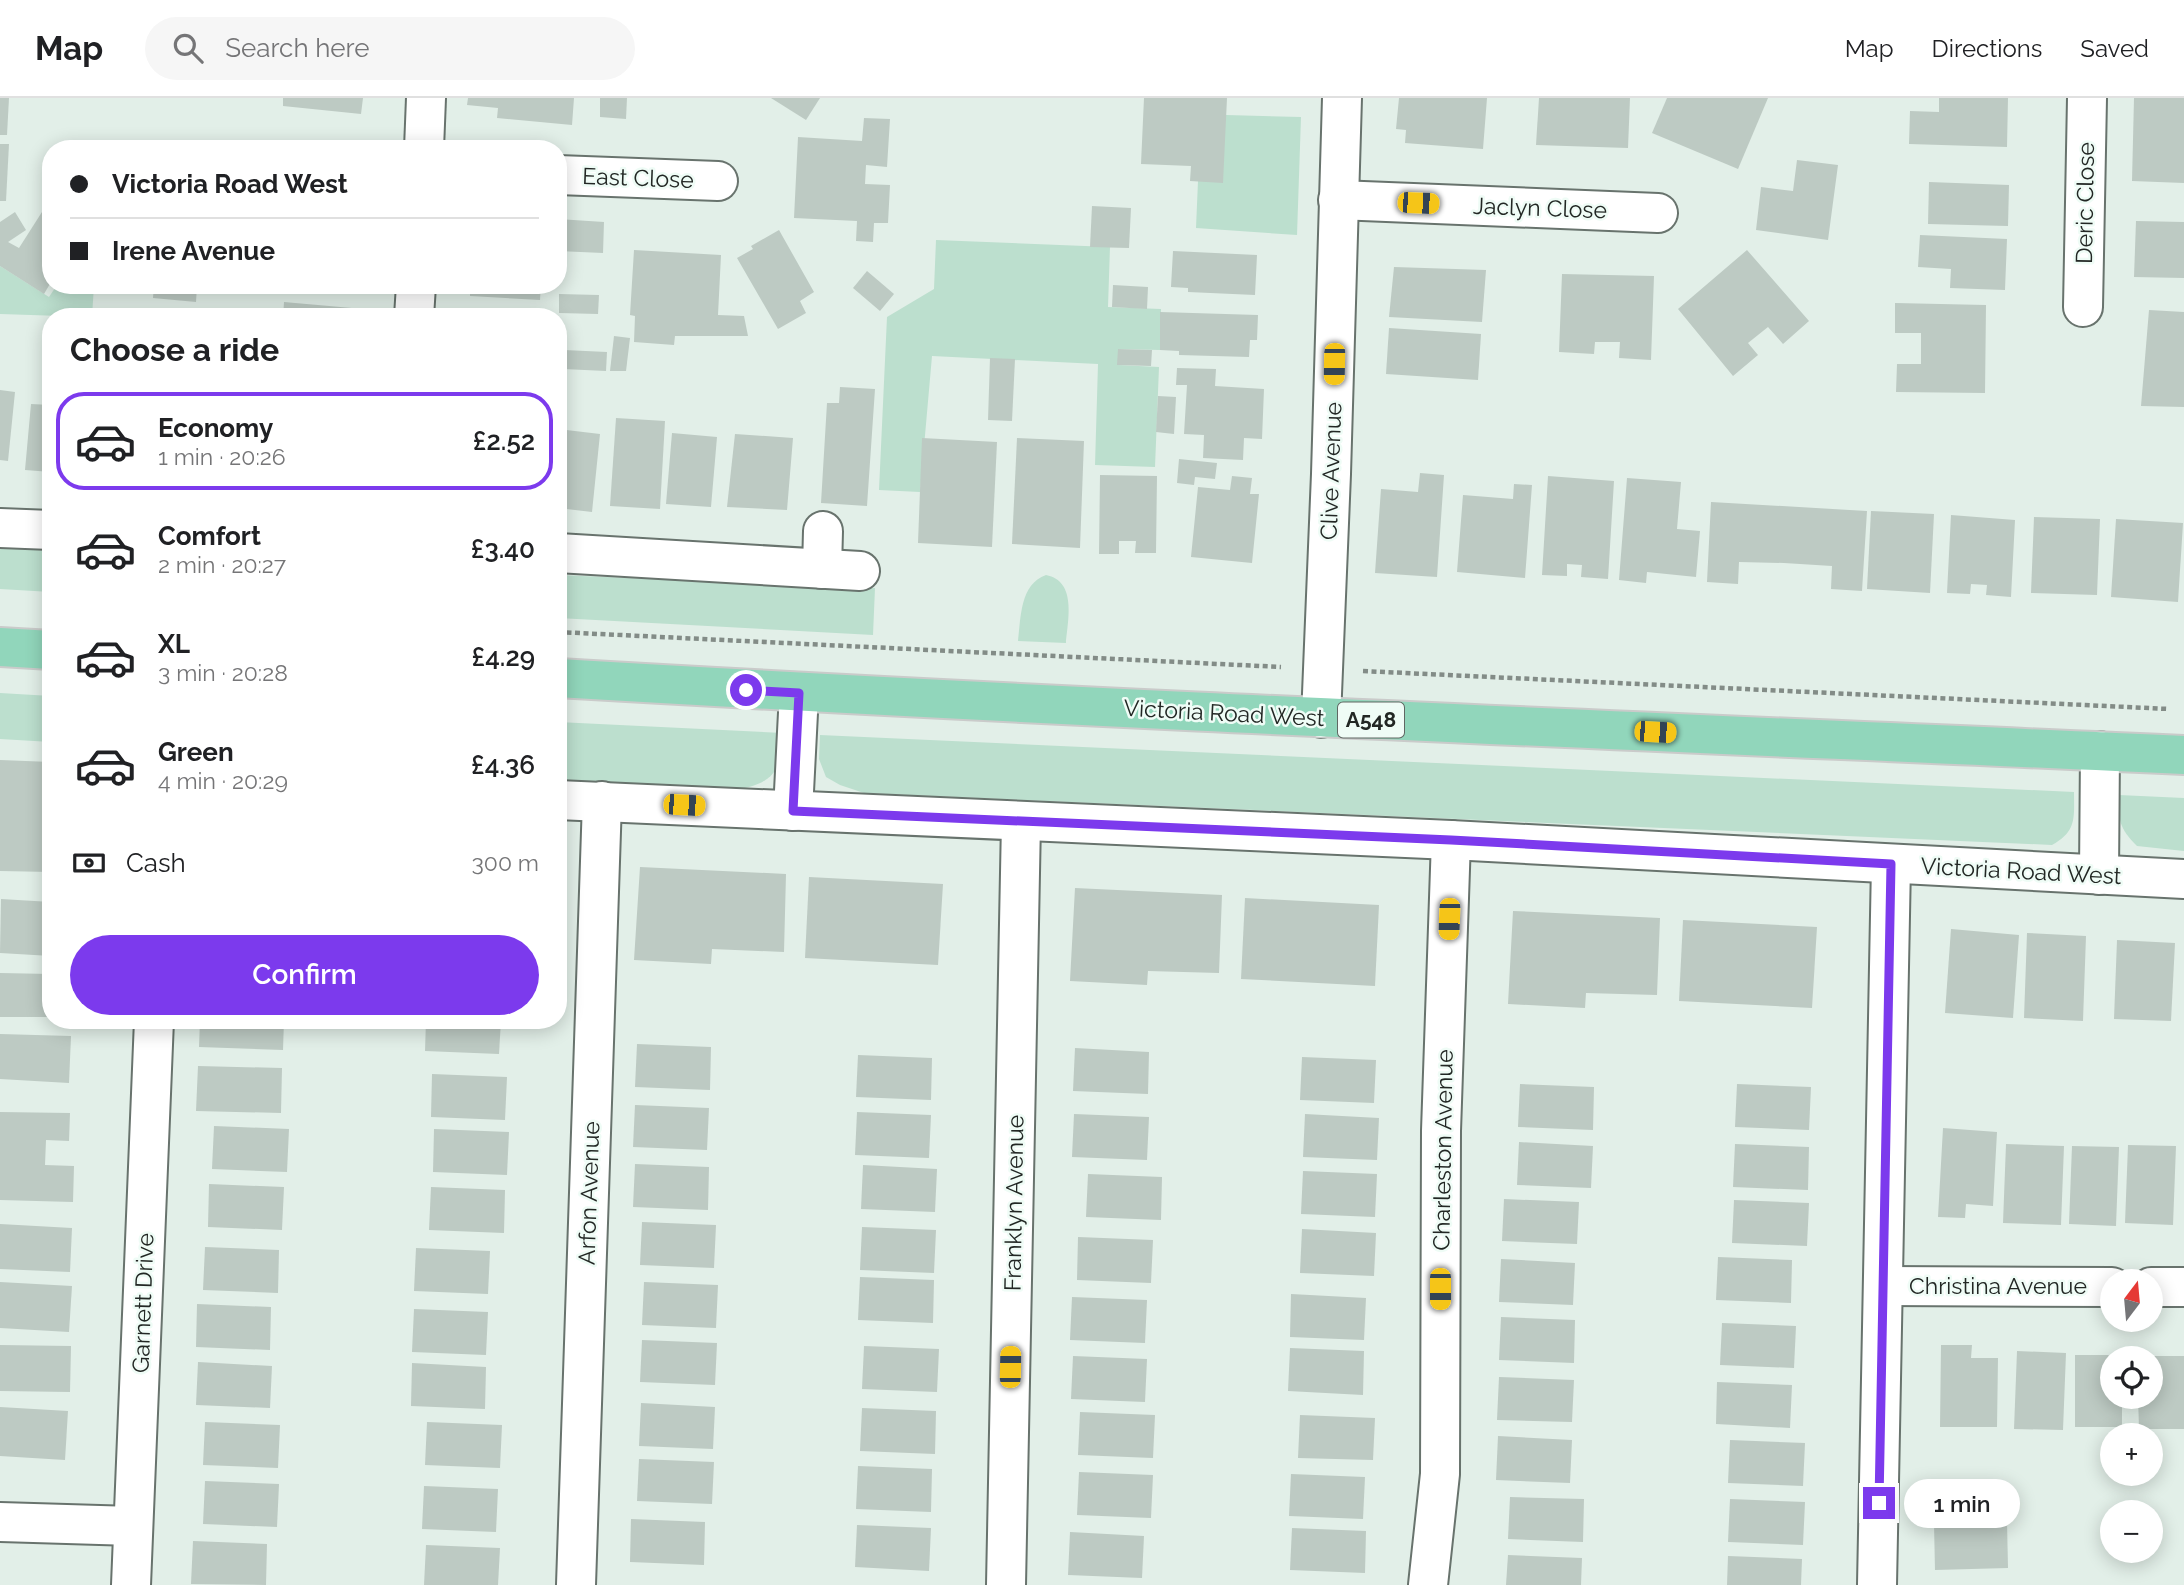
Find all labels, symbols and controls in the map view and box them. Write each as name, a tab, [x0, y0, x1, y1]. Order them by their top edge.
search box	[145, 17, 635, 80]
text: Map	[35, 29, 103, 68]
icon: search	[169, 29, 207, 67]
text: Search here	[225, 33, 370, 63]
text: Map	[1845, 34, 1894, 63]
text: Directions	[1932, 34, 2042, 63]
text: Saved	[2080, 34, 2149, 63]
street label: Deric Close	[2070, 142, 2099, 264]
street label: East Close	[582, 162, 694, 193]
text: Victoria Road West	[112, 169, 348, 199]
car	[1397, 192, 1440, 214]
street label: Jaclyn Close	[1473, 192, 1607, 223]
text: Irene Avenue	[112, 236, 275, 266]
text: Choose a ride	[70, 331, 279, 368]
car	[1324, 343, 1345, 385]
street label: Clive Avenue	[1315, 401, 1346, 541]
icon: car	[74, 410, 137, 473]
text: Economy	[158, 413, 273, 443]
text: £2.52	[473, 426, 535, 456]
text: 1 min · 20:26	[158, 443, 286, 470]
icon: car	[74, 518, 137, 581]
text: Comfort	[158, 521, 261, 551]
text: £3.40	[471, 534, 535, 564]
text: 2 min · 20:27	[158, 551, 286, 578]
icon: car	[74, 626, 137, 689]
text: XL	[158, 629, 190, 659]
text: £4.29	[471, 642, 535, 672]
text: 3 min · 20:28	[158, 659, 288, 686]
route start	[730, 674, 762, 706]
street label: Victoria Road West	[1123, 694, 1325, 731]
road number: A548	[1338, 702, 1404, 738]
car	[1634, 720, 1677, 744]
icon: car	[74, 734, 137, 797]
text: Green	[158, 737, 234, 767]
text: £4.36	[471, 750, 535, 780]
text: 4 min · 20:29	[158, 767, 288, 794]
car	[663, 793, 706, 817]
icon: cash	[70, 844, 108, 882]
text: Cash	[126, 848, 186, 878]
text: 300 m	[472, 849, 539, 876]
street label: Victoria Road West	[1920, 852, 2122, 889]
car	[1438, 898, 1461, 940]
button: Confirm	[70, 935, 539, 1015]
street label: Charleston Avenue	[1427, 1049, 1458, 1251]
street label: Franklyn Avenue	[998, 1115, 1029, 1291]
street label: Arfon Avenue	[572, 1121, 605, 1265]
street label: Garnett Drive	[127, 1233, 158, 1373]
car	[1430, 1268, 1451, 1310]
north arrow	[2100, 1269, 2163, 1332]
map controls	[2100, 1269, 2163, 1563]
street label: Christina Avenue	[1909, 1272, 2087, 1299]
car	[1000, 1346, 1021, 1388]
button: locate	[2100, 1346, 2163, 1409]
button: +	[2100, 1423, 2163, 1486]
callout: 1 min	[1904, 1478, 2019, 1528]
route end	[1863, 1487, 1895, 1519]
text: 1 min	[1933, 1490, 1991, 1517]
button: −	[2100, 1500, 2163, 1563]

